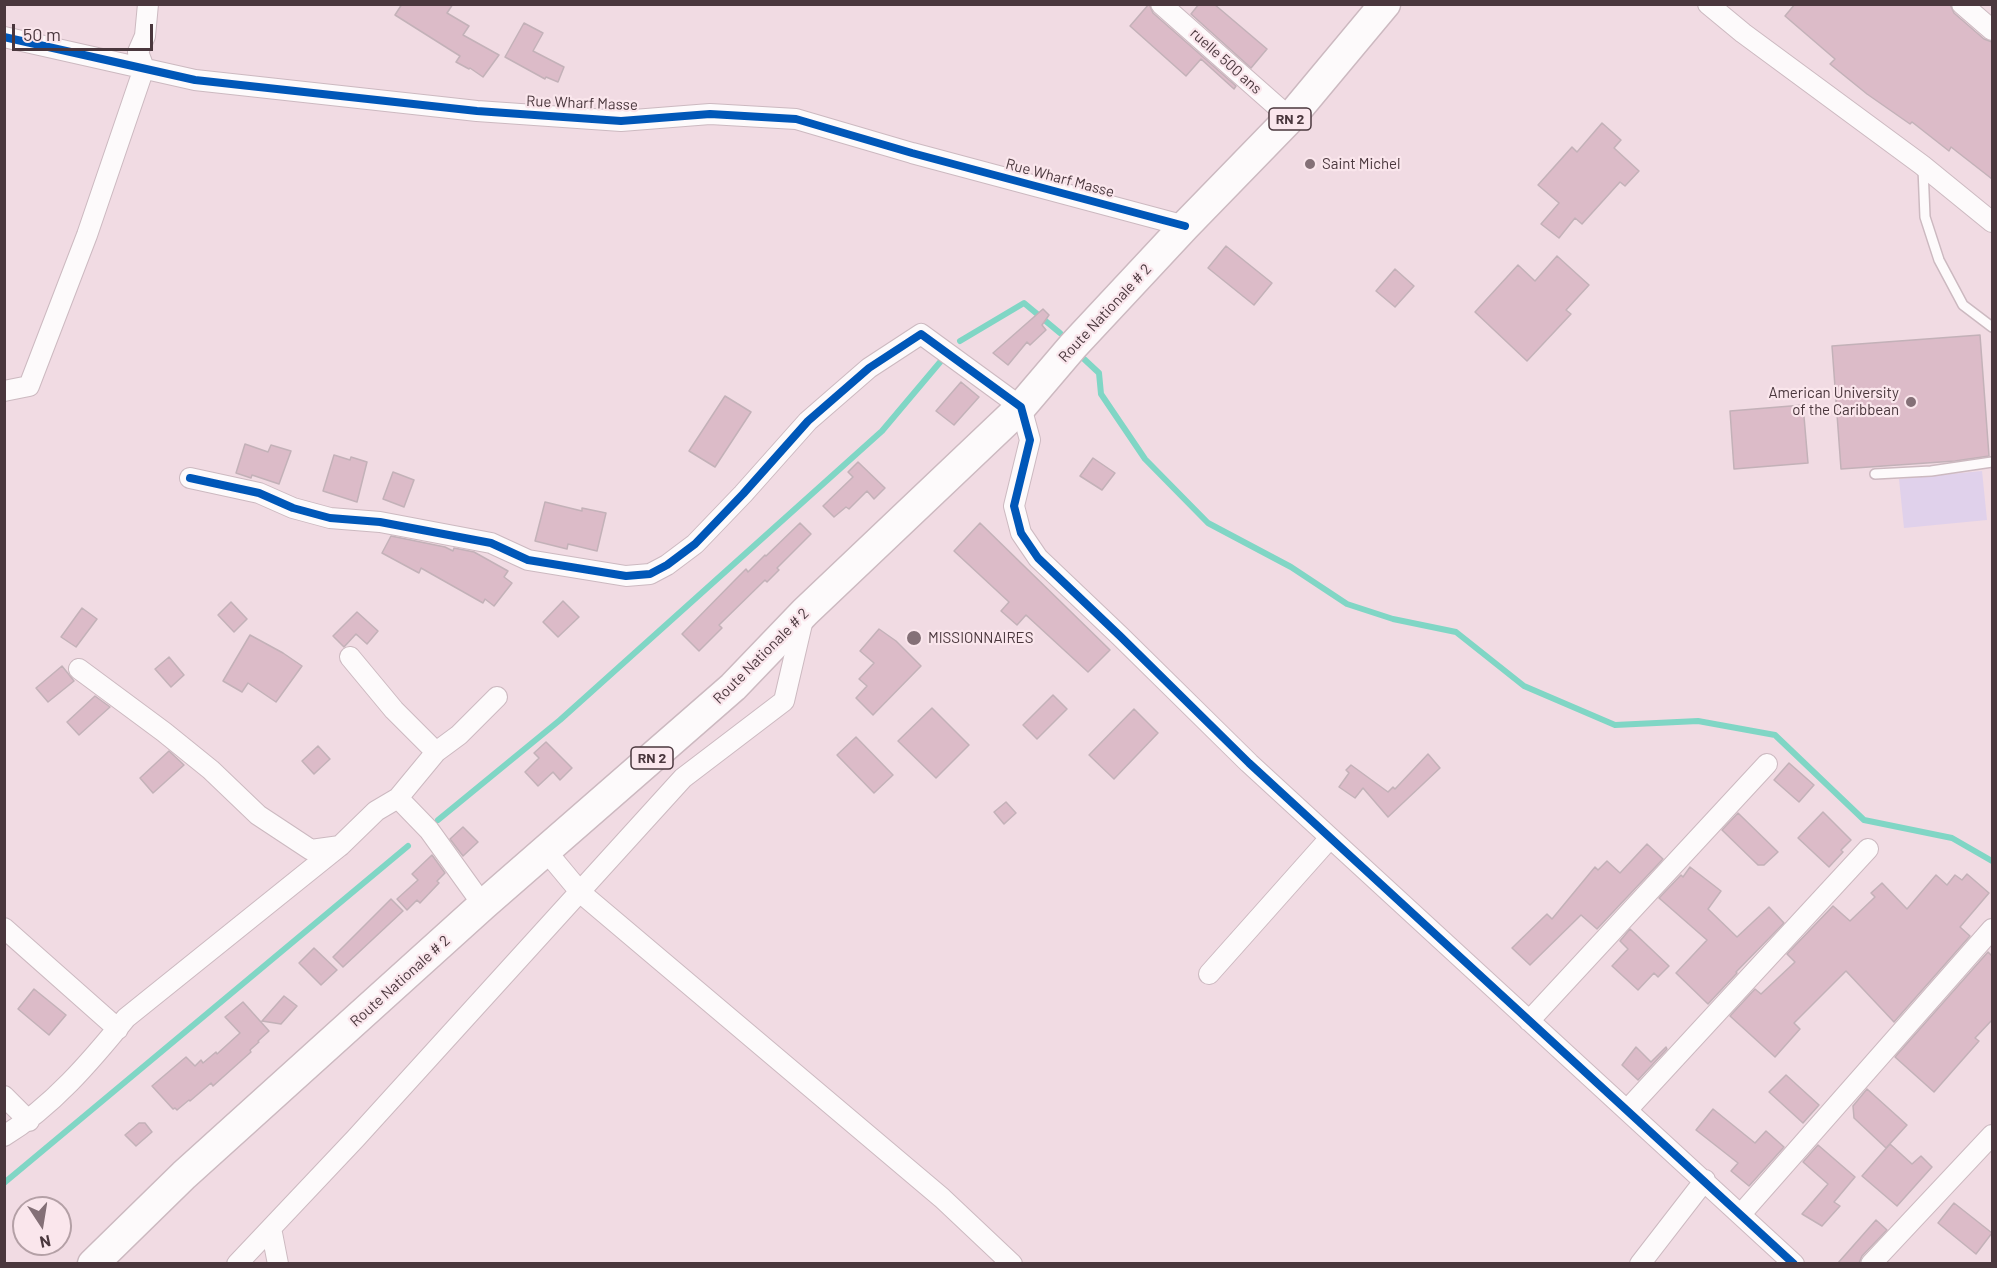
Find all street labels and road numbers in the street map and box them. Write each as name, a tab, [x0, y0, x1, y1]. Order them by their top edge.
street label: ruelle 500 ans	[1187, 24, 1265, 98]
street label: Rue Wharf Masse	[526, 92, 638, 114]
road number: RN 2	[1269, 108, 1311, 130]
street label: Rue Wharf Masse	[1004, 155, 1116, 201]
street label: Route Nationale # 2	[1055, 260, 1155, 366]
street label: Route Nationale # 2	[709, 604, 813, 708]
road number: RN 2	[631, 747, 673, 769]
street label: Route Nationale # 2	[346, 932, 454, 1030]

